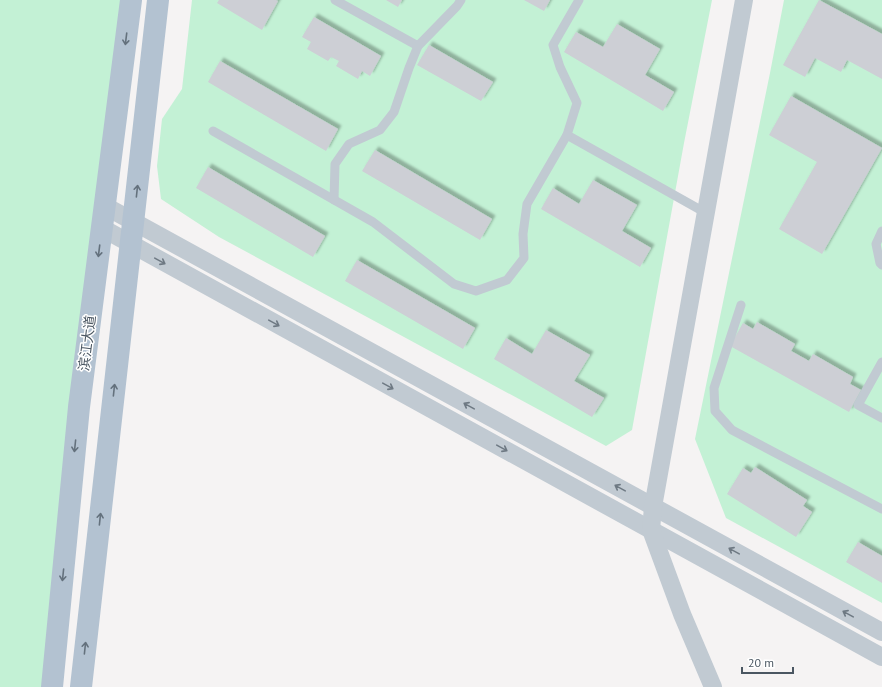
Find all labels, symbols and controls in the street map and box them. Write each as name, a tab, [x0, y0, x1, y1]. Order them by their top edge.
one-way arrow	[122, 32, 130, 45]
one-way arrow	[133, 185, 140, 198]
one-way arrow	[95, 244, 103, 257]
one-way arrow	[154, 258, 166, 265]
street label: 滨江大道	[75, 314, 99, 372]
one-way arrow	[268, 320, 280, 328]
one-way arrow	[382, 383, 394, 390]
one-way arrow	[110, 384, 118, 397]
one-way arrow	[463, 401, 475, 409]
one-way arrow	[72, 439, 79, 452]
one-way arrow	[496, 445, 508, 453]
one-way arrow	[614, 484, 626, 492]
one-way arrow	[96, 513, 103, 526]
one-way arrow	[728, 547, 740, 554]
one-way arrow	[59, 568, 67, 581]
one-way arrow	[842, 609, 854, 617]
one-way arrow	[81, 642, 89, 655]
scale bar	[742, 649, 793, 675]
text: 20 m	[748, 655, 774, 670]

